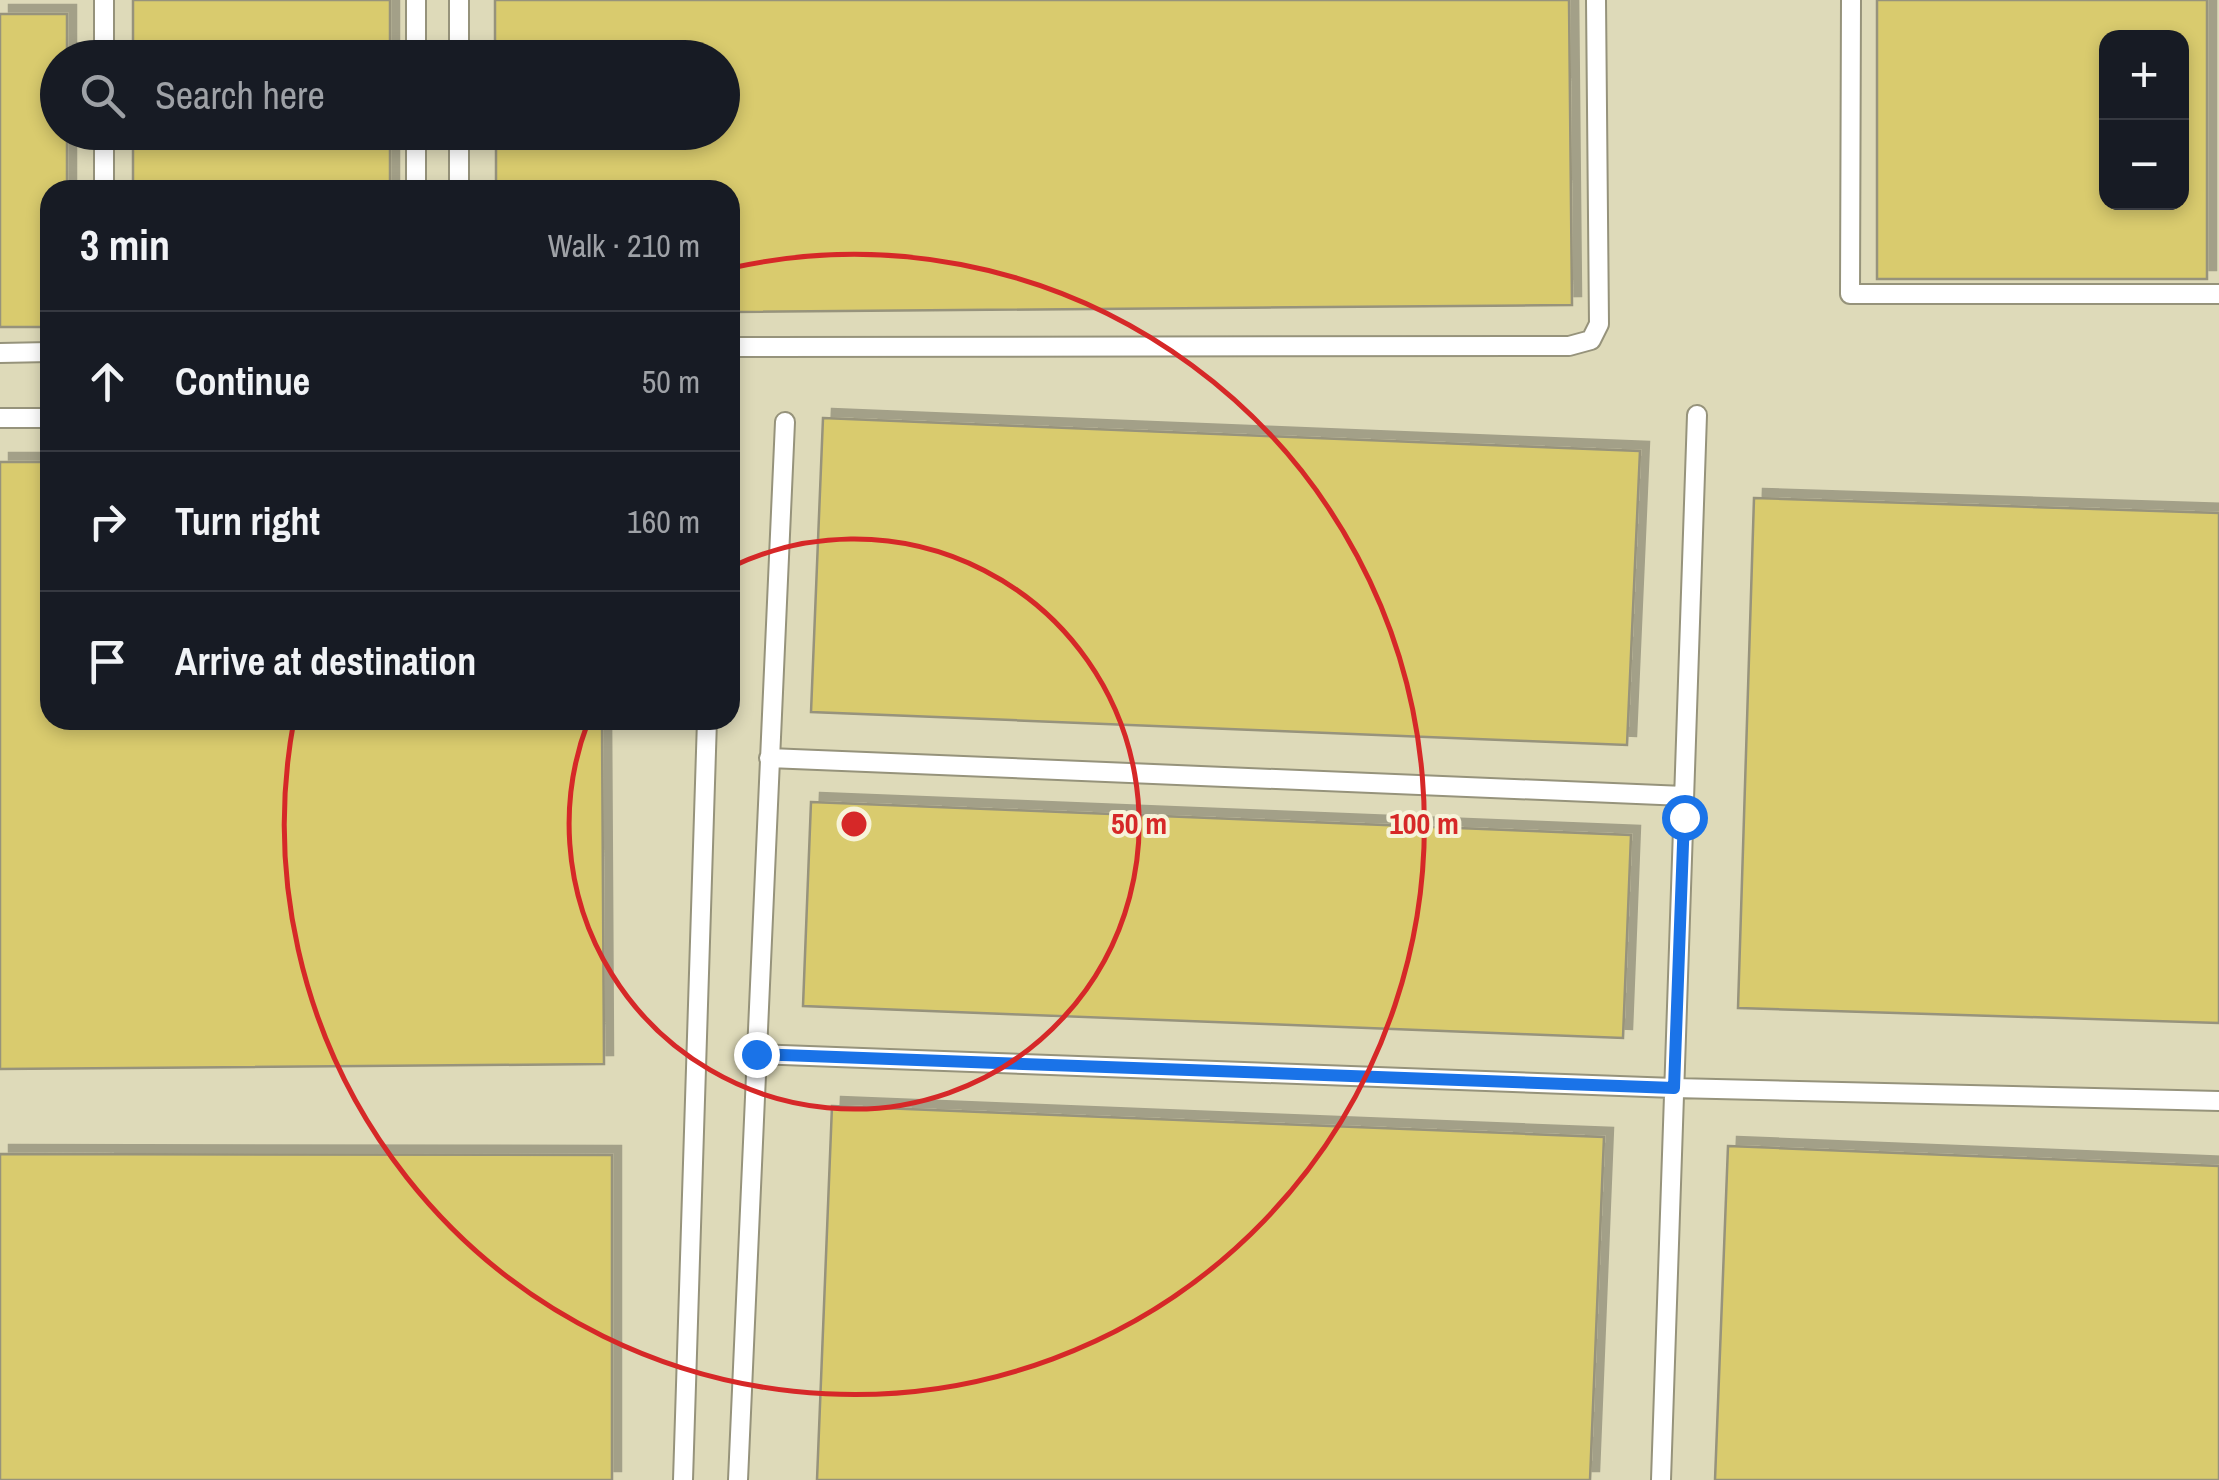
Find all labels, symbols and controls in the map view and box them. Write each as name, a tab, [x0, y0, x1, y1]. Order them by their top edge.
map controls	[2099, 30, 2189, 210]
button: +	[2099, 30, 2189, 120]
search box	[40, 40, 740, 150]
icon: search	[75, 68, 130, 123]
text: Search here	[155, 70, 325, 121]
button: −	[2099, 120, 2189, 210]
text: 3 min	[80, 217, 170, 273]
text: Walk · 210 m	[548, 224, 700, 267]
icon: ahead	[80, 354, 135, 409]
text: Continue	[175, 356, 310, 407]
text: 50 m	[642, 360, 700, 403]
icon: right	[80, 494, 135, 549]
text: Turn right	[175, 496, 320, 547]
text: 160 m	[627, 500, 700, 543]
icon: arrive	[80, 634, 135, 689]
text: Arrive at destination	[175, 636, 476, 687]
route start	[1662, 795, 1708, 841]
text: 50 m	[1111, 803, 1167, 843]
text: 100 m	[1389, 803, 1459, 843]
centre of rings	[836, 806, 872, 842]
route end	[734, 1032, 780, 1078]

